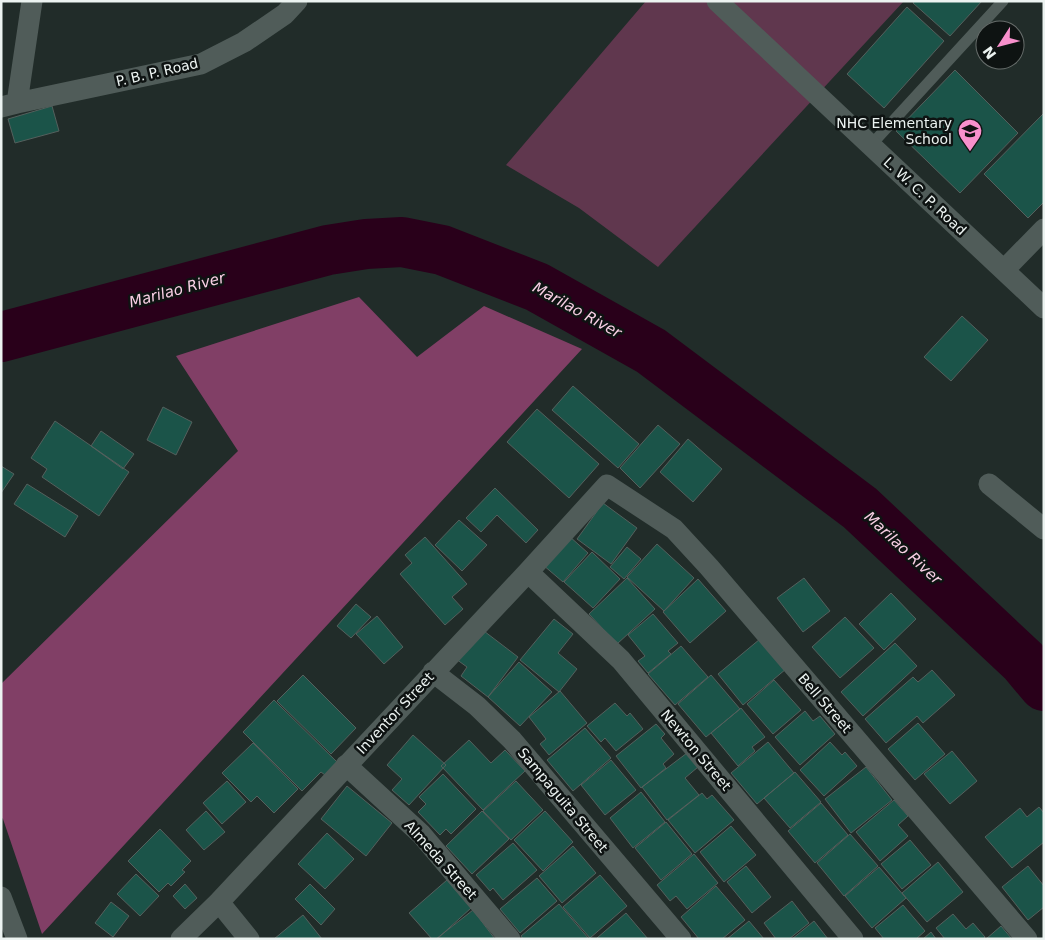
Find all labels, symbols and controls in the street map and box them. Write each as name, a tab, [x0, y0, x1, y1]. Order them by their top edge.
north arrow	[975, 20, 1025, 70]
text: N	[980, 43, 999, 62]
street label: P. B. P. Road	[114, 55, 200, 89]
place label: NHC Elementary School	[836, 115, 952, 147]
school or university icon: NHC Elementary School	[957, 118, 983, 152]
street label: L. W. C. P. Road	[880, 154, 970, 238]
water label: Marilao River	[127, 268, 228, 311]
water label: Marilao River	[530, 278, 625, 342]
water label: Marilao River	[861, 508, 946, 589]
street label: Inventor Street	[353, 669, 437, 757]
street label: Bell Street	[795, 670, 855, 736]
street label: Newton Street	[658, 706, 735, 794]
street label: Sampaguita Street	[515, 745, 612, 856]
street label: Almeda Street	[402, 817, 481, 903]

